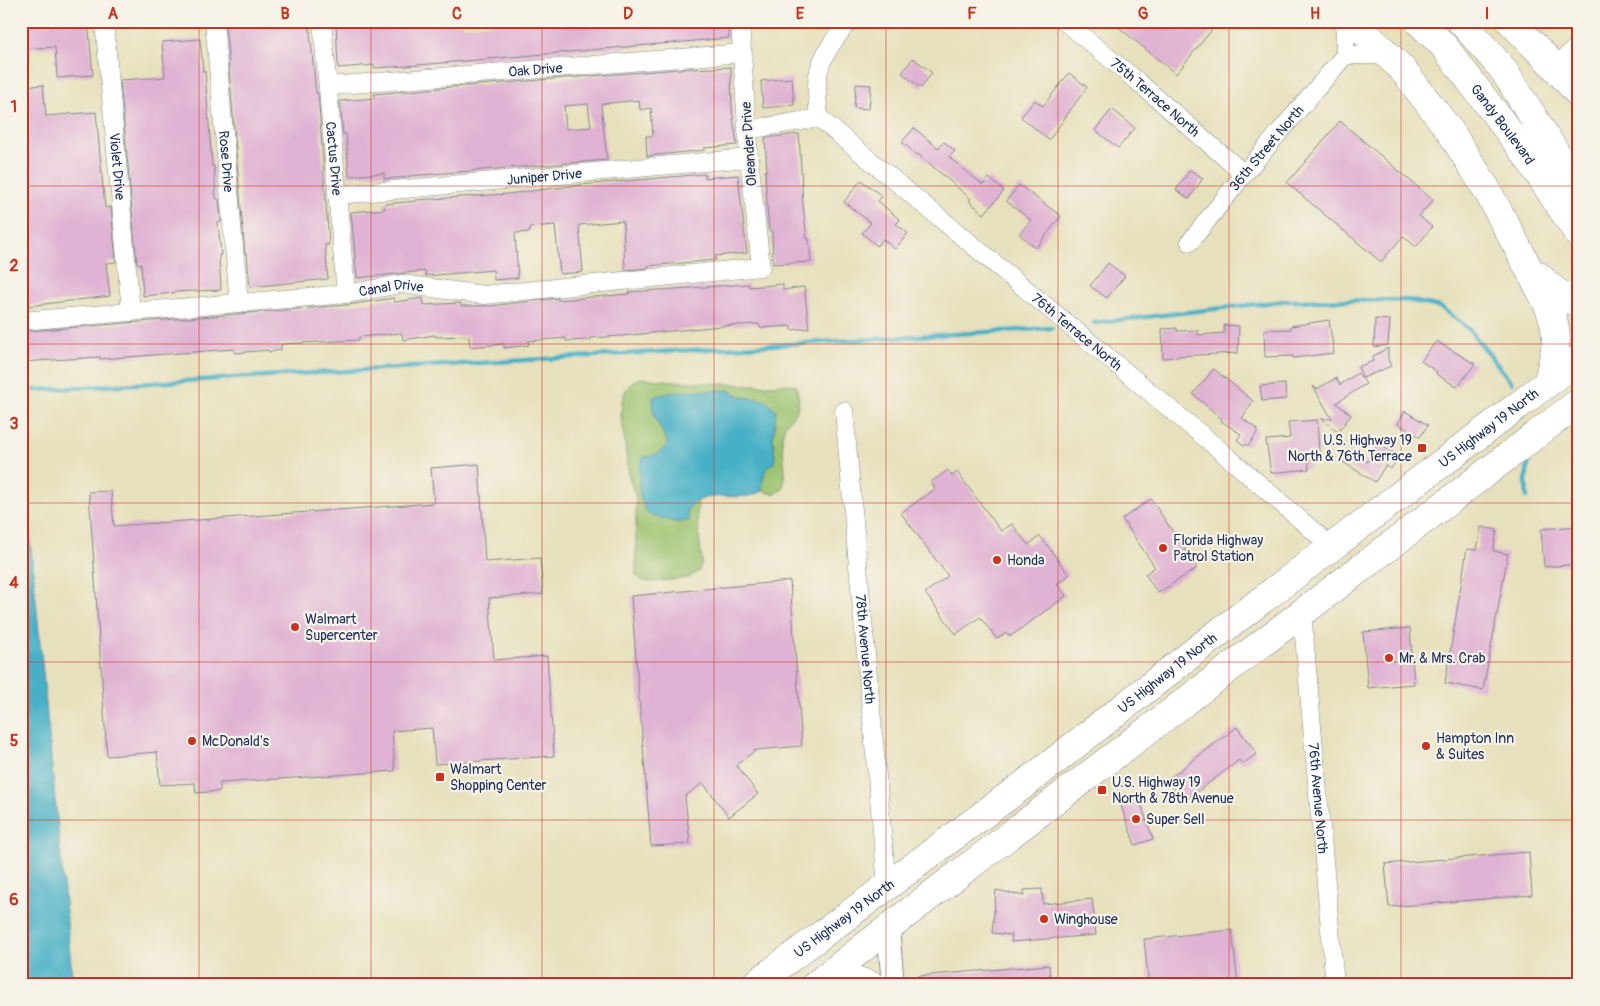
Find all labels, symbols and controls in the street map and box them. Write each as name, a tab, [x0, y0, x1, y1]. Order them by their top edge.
text: A	[108, 4, 119, 24]
text: B	[280, 4, 290, 24]
text: C	[452, 4, 462, 24]
text: D	[623, 4, 633, 24]
text: E	[796, 4, 805, 24]
text: F	[967, 4, 977, 24]
text: G	[1138, 4, 1149, 24]
text: H	[1310, 4, 1320, 24]
text: I	[1485, 4, 1489, 24]
street label: 75th Terrace North	[1107, 54, 1203, 140]
street label: Oak Drive	[508, 59, 563, 80]
street label: Gandy Boulevard	[1467, 81, 1539, 168]
text: 1	[11, 97, 17, 117]
street label: Oleander Drive	[738, 101, 760, 187]
street label: 36th Street North	[1225, 102, 1307, 194]
street label: Cactus Drive	[322, 121, 346, 196]
street label: Rose Drive	[215, 130, 238, 193]
street label: Violet Drive	[106, 132, 129, 201]
street label: Juniper Drive	[506, 165, 583, 188]
text: 2	[10, 256, 19, 276]
street label: Canal Drive	[357, 275, 425, 300]
street label: 76th Terrace North	[1028, 289, 1126, 374]
street label: US Highway 19 North	[1435, 385, 1542, 471]
text: 3	[10, 414, 19, 434]
place label: U.S. Highway 19 North & 76th Terrace	[1288, 432, 1412, 465]
marker: U.S. Highway 19 North & 76th Terrace	[1416, 442, 1428, 454]
place label: Florida Highway Patrol Station	[1173, 532, 1263, 565]
marker: Florida Highway Patrol Station	[1157, 542, 1169, 554]
place label: Honda	[1007, 552, 1045, 569]
marker: Honda	[991, 554, 1003, 566]
text: 4	[9, 573, 19, 593]
street label: 78th Avenue North	[852, 593, 879, 705]
place label: Walmart Supercenter	[305, 611, 378, 644]
marker: Walmart Supercenter	[289, 621, 301, 633]
street label: US Highway 19 North	[1115, 629, 1220, 717]
place label: Mr. & Mrs. Crab	[1399, 650, 1486, 667]
marker: Mr. & Mrs. Crab	[1383, 652, 1395, 664]
place label: Hampton Inn & Suites	[1436, 730, 1514, 763]
text: 5	[10, 731, 19, 751]
place label: McDonald's	[202, 733, 270, 750]
marker: McDonald's	[186, 735, 198, 747]
marker: Hampton Inn & Suites	[1420, 740, 1432, 752]
street label: 76th Avenue North	[1305, 742, 1332, 854]
place label: Walmart Shopping Center	[450, 761, 547, 794]
marker: Walmart Shopping Center	[434, 771, 446, 783]
place label: U.S. Highway 19 North & 78th Avenue	[1112, 774, 1234, 807]
marker: U.S. Highway 19 North & 78th Avenue	[1096, 784, 1108, 796]
place label: Super Sell	[1146, 811, 1204, 828]
marker: Super Sell	[1130, 813, 1142, 825]
street label: US Highway 19 North	[790, 875, 897, 961]
text: 6	[9, 890, 19, 910]
place label: Winghouse	[1054, 911, 1118, 928]
marker: Winghouse	[1038, 913, 1050, 925]

